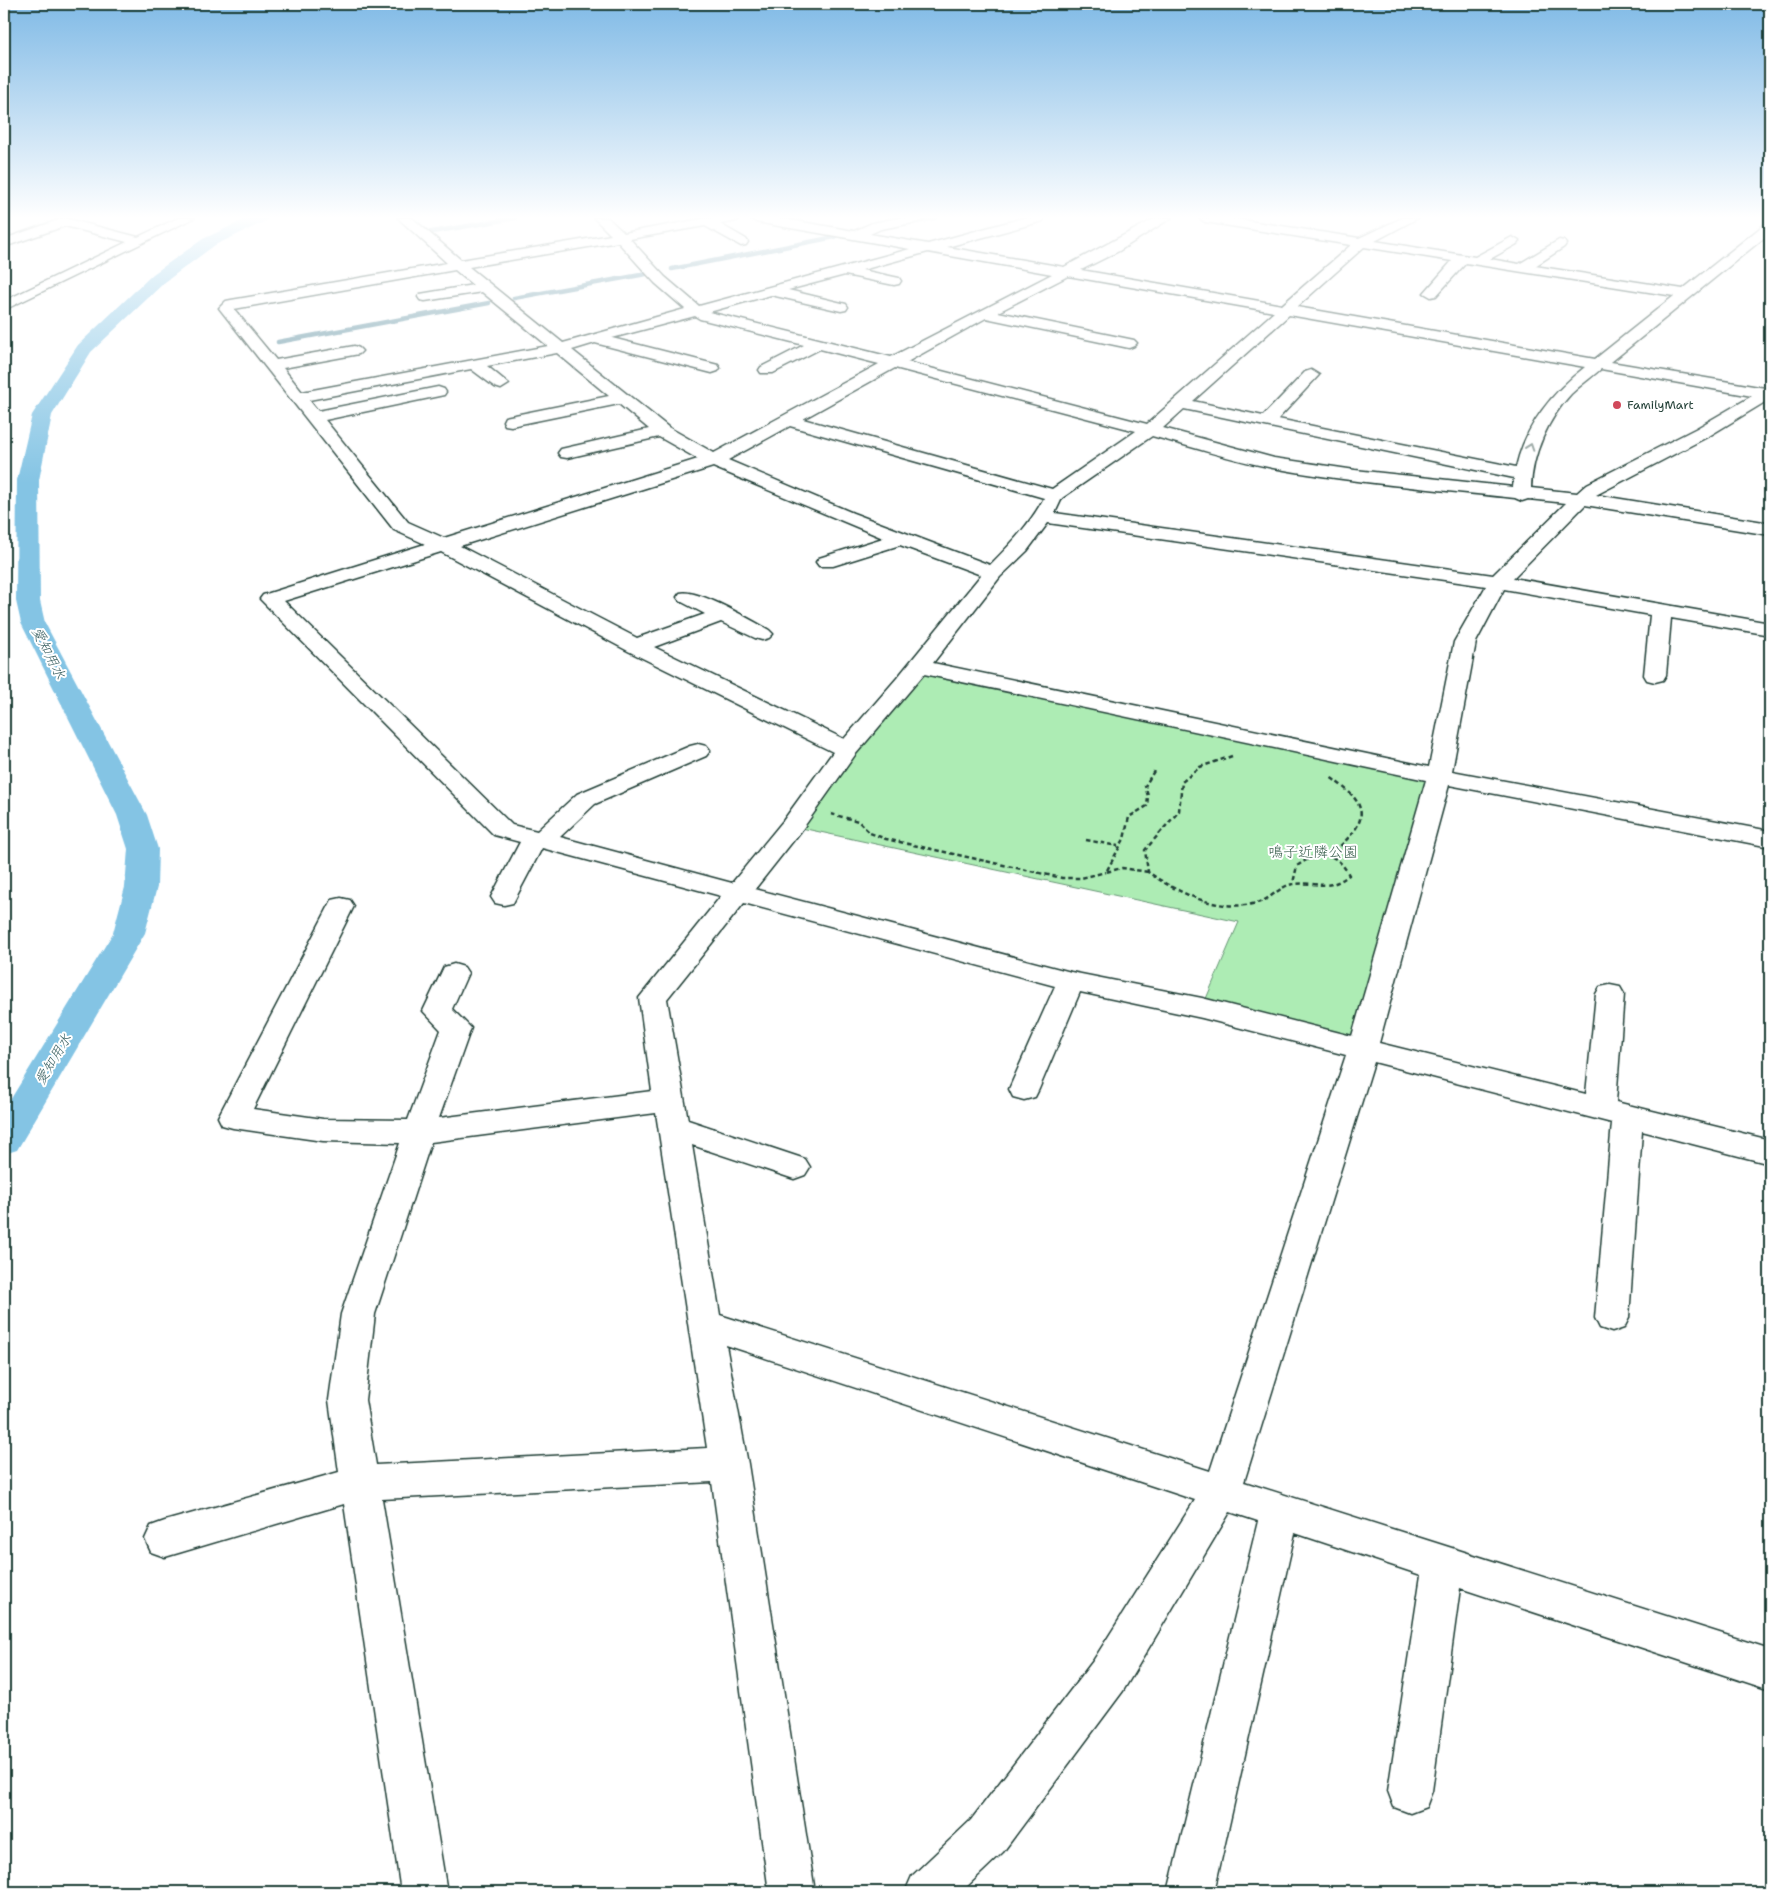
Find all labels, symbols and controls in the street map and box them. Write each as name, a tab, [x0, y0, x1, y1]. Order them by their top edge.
place label: FamilyMart	[1627, 397, 1694, 413]
marker: FamilyMart	[1611, 399, 1623, 411]
one-way arrow	[1524, 444, 1534, 452]
water label: 愛知用水	[28, 624, 70, 682]
park label: 鳴子近隣公園	[1268, 842, 1358, 862]
water label: 愛知用水	[31, 1030, 75, 1088]

